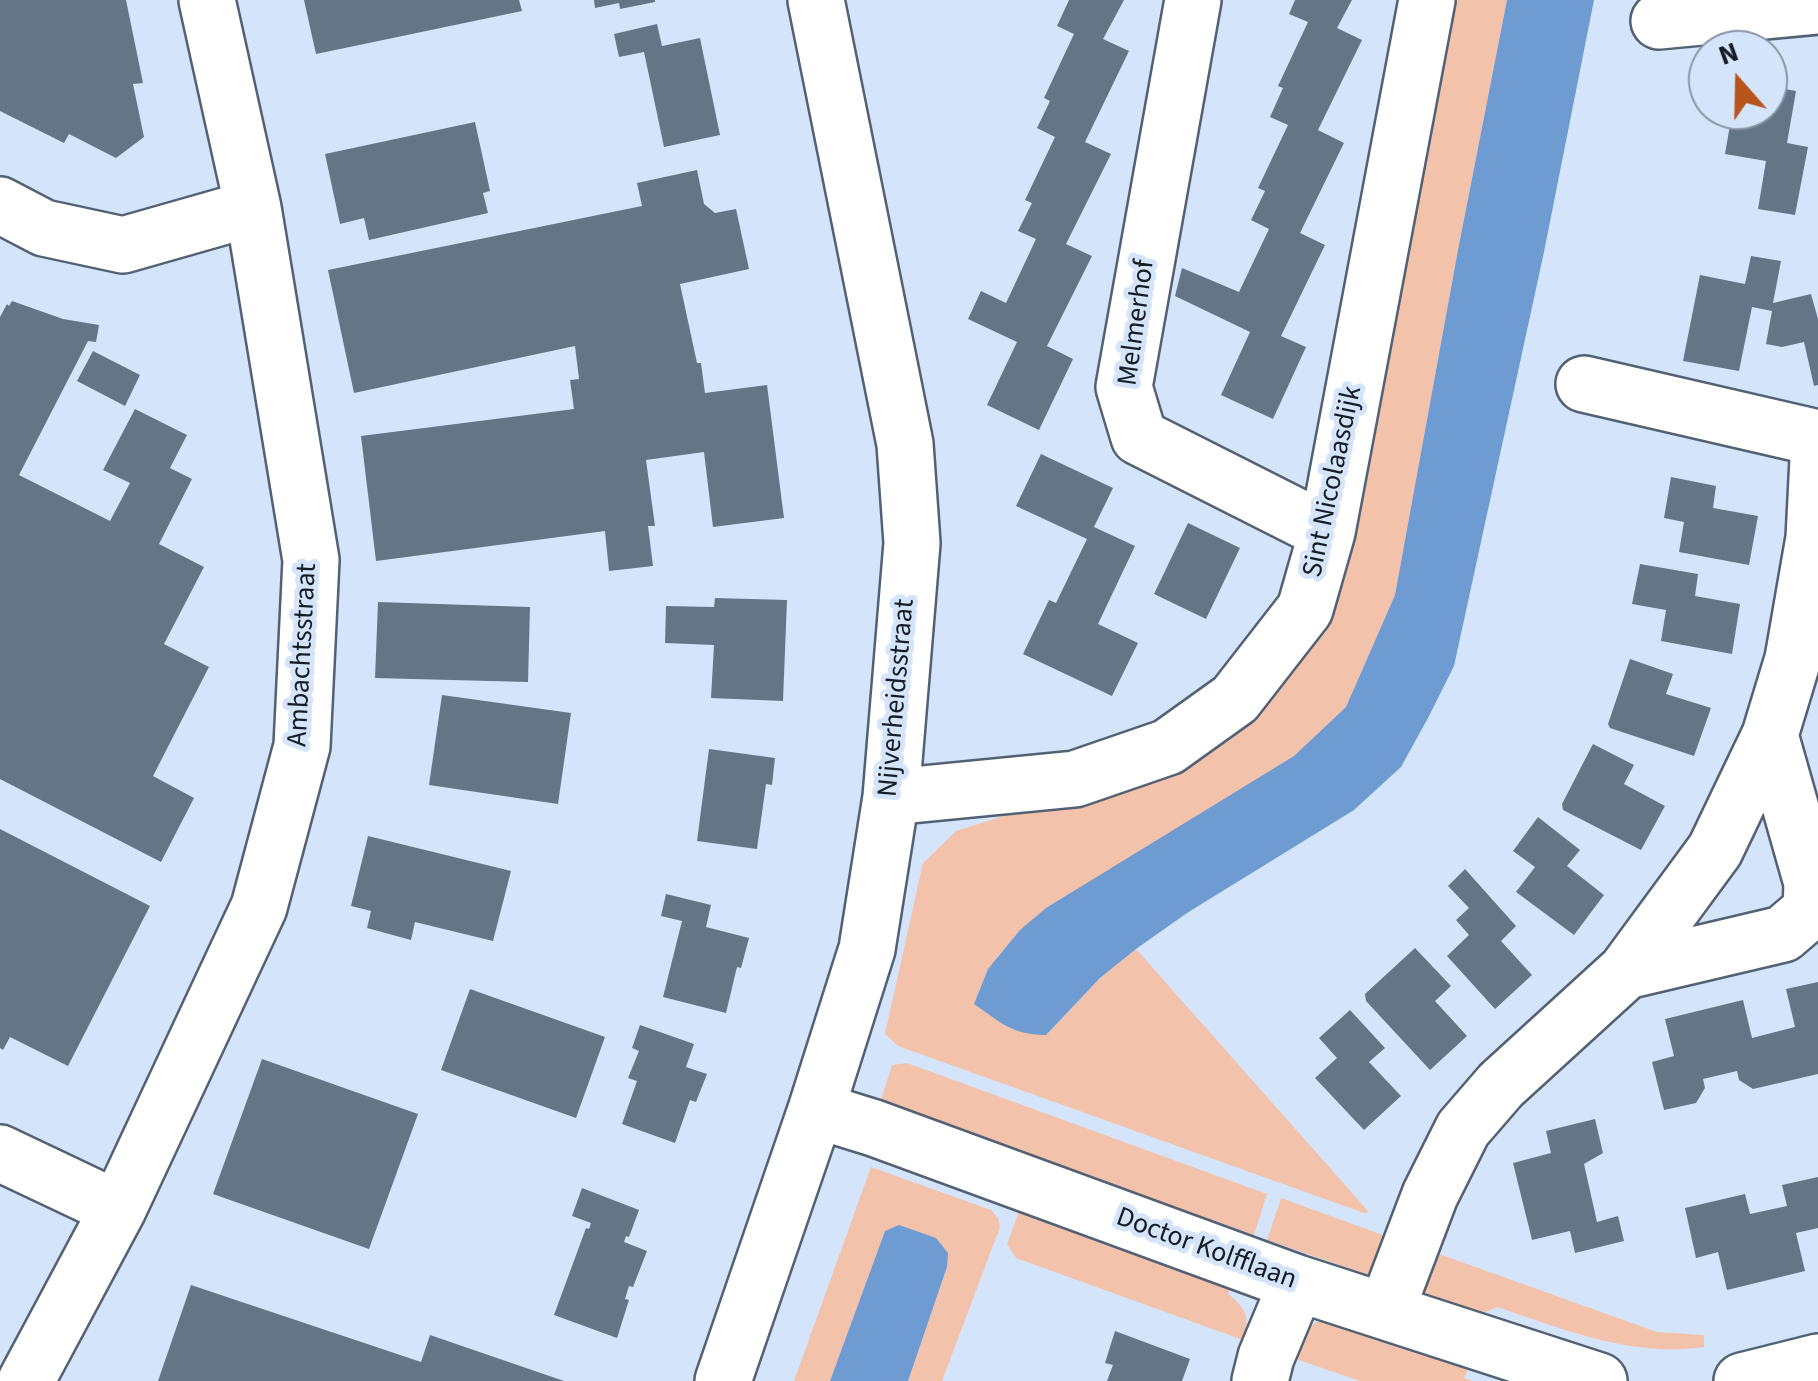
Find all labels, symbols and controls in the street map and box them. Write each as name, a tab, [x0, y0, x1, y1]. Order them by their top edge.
north arrow	[1688, 30, 1788, 130]
text: N	[1713, 32, 1744, 76]
street label: Melmerhof	[1113, 258, 1163, 388]
street label: Sint Nicolaasdijk	[1297, 383, 1371, 581]
street label: Ambachtsstraat	[282, 562, 326, 748]
street label: Nijverheidsstraat	[873, 598, 923, 798]
street label: Doctor Kolfflaan	[1111, 1202, 1301, 1298]

